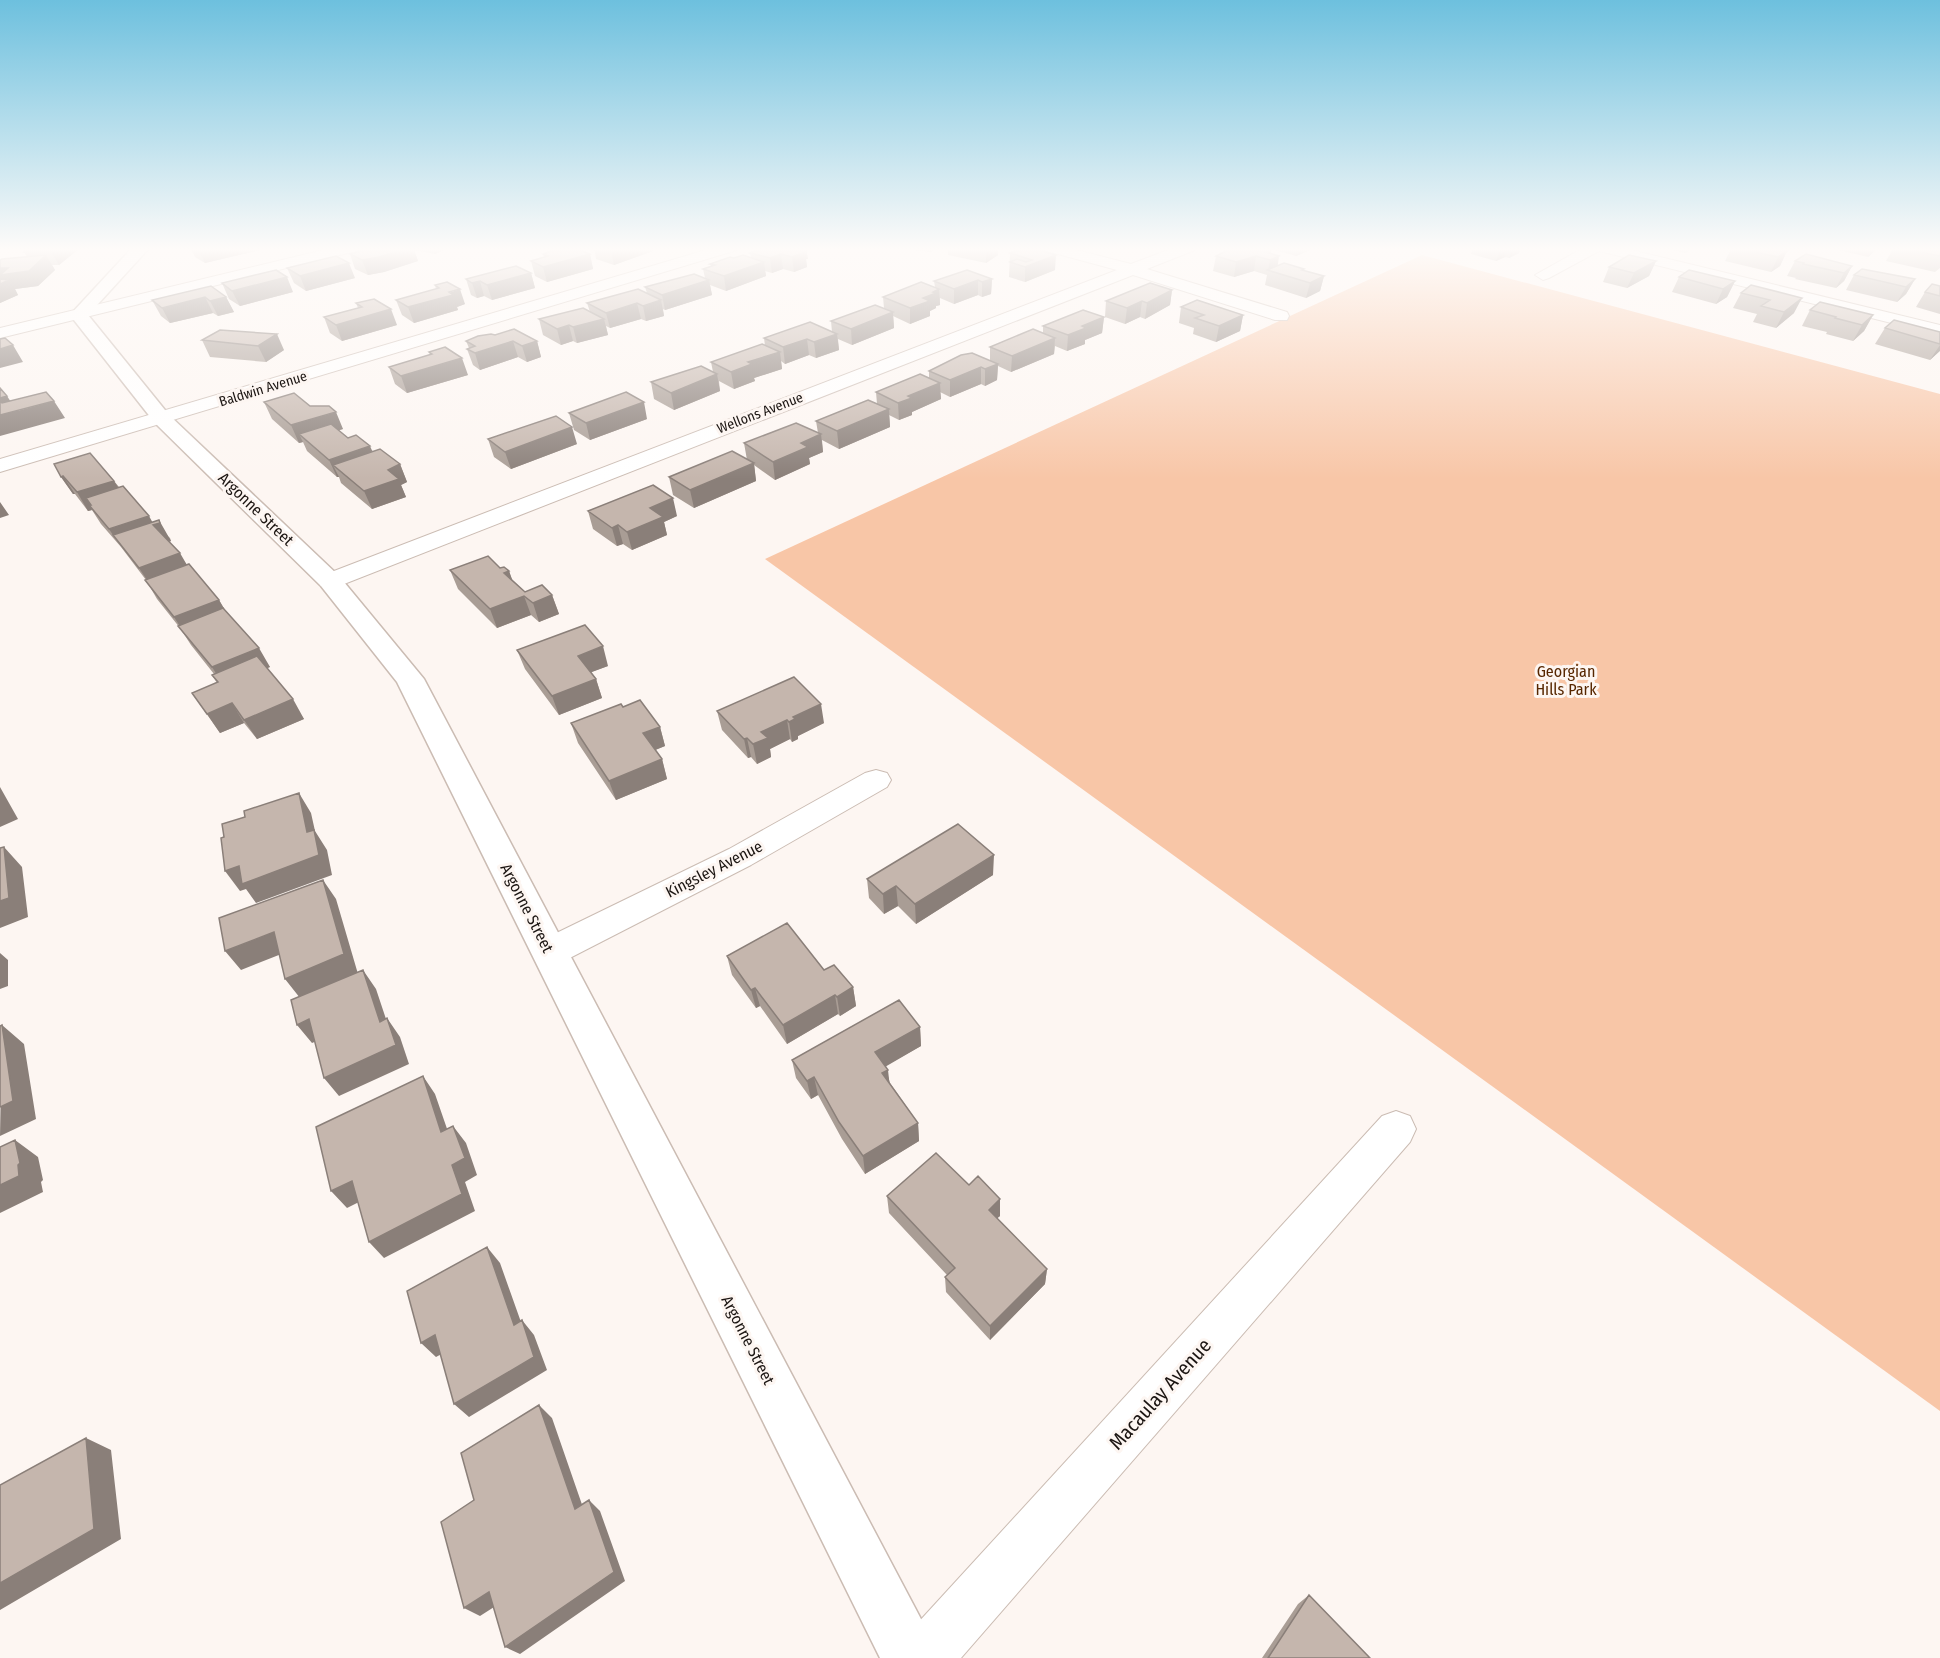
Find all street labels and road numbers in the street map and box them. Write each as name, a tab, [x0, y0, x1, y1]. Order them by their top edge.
street label: Baldwin Avenue	[217, 368, 309, 410]
street label: Wellons Avenue	[715, 389, 805, 437]
street label: Argonne Street	[214, 468, 298, 550]
street label: Kingsley Avenue	[662, 836, 766, 902]
street label: Argonne Street	[496, 860, 558, 956]
street label: Argonne Street	[717, 1292, 779, 1388]
street label: Macaulay Avenue	[1104, 1334, 1216, 1454]

